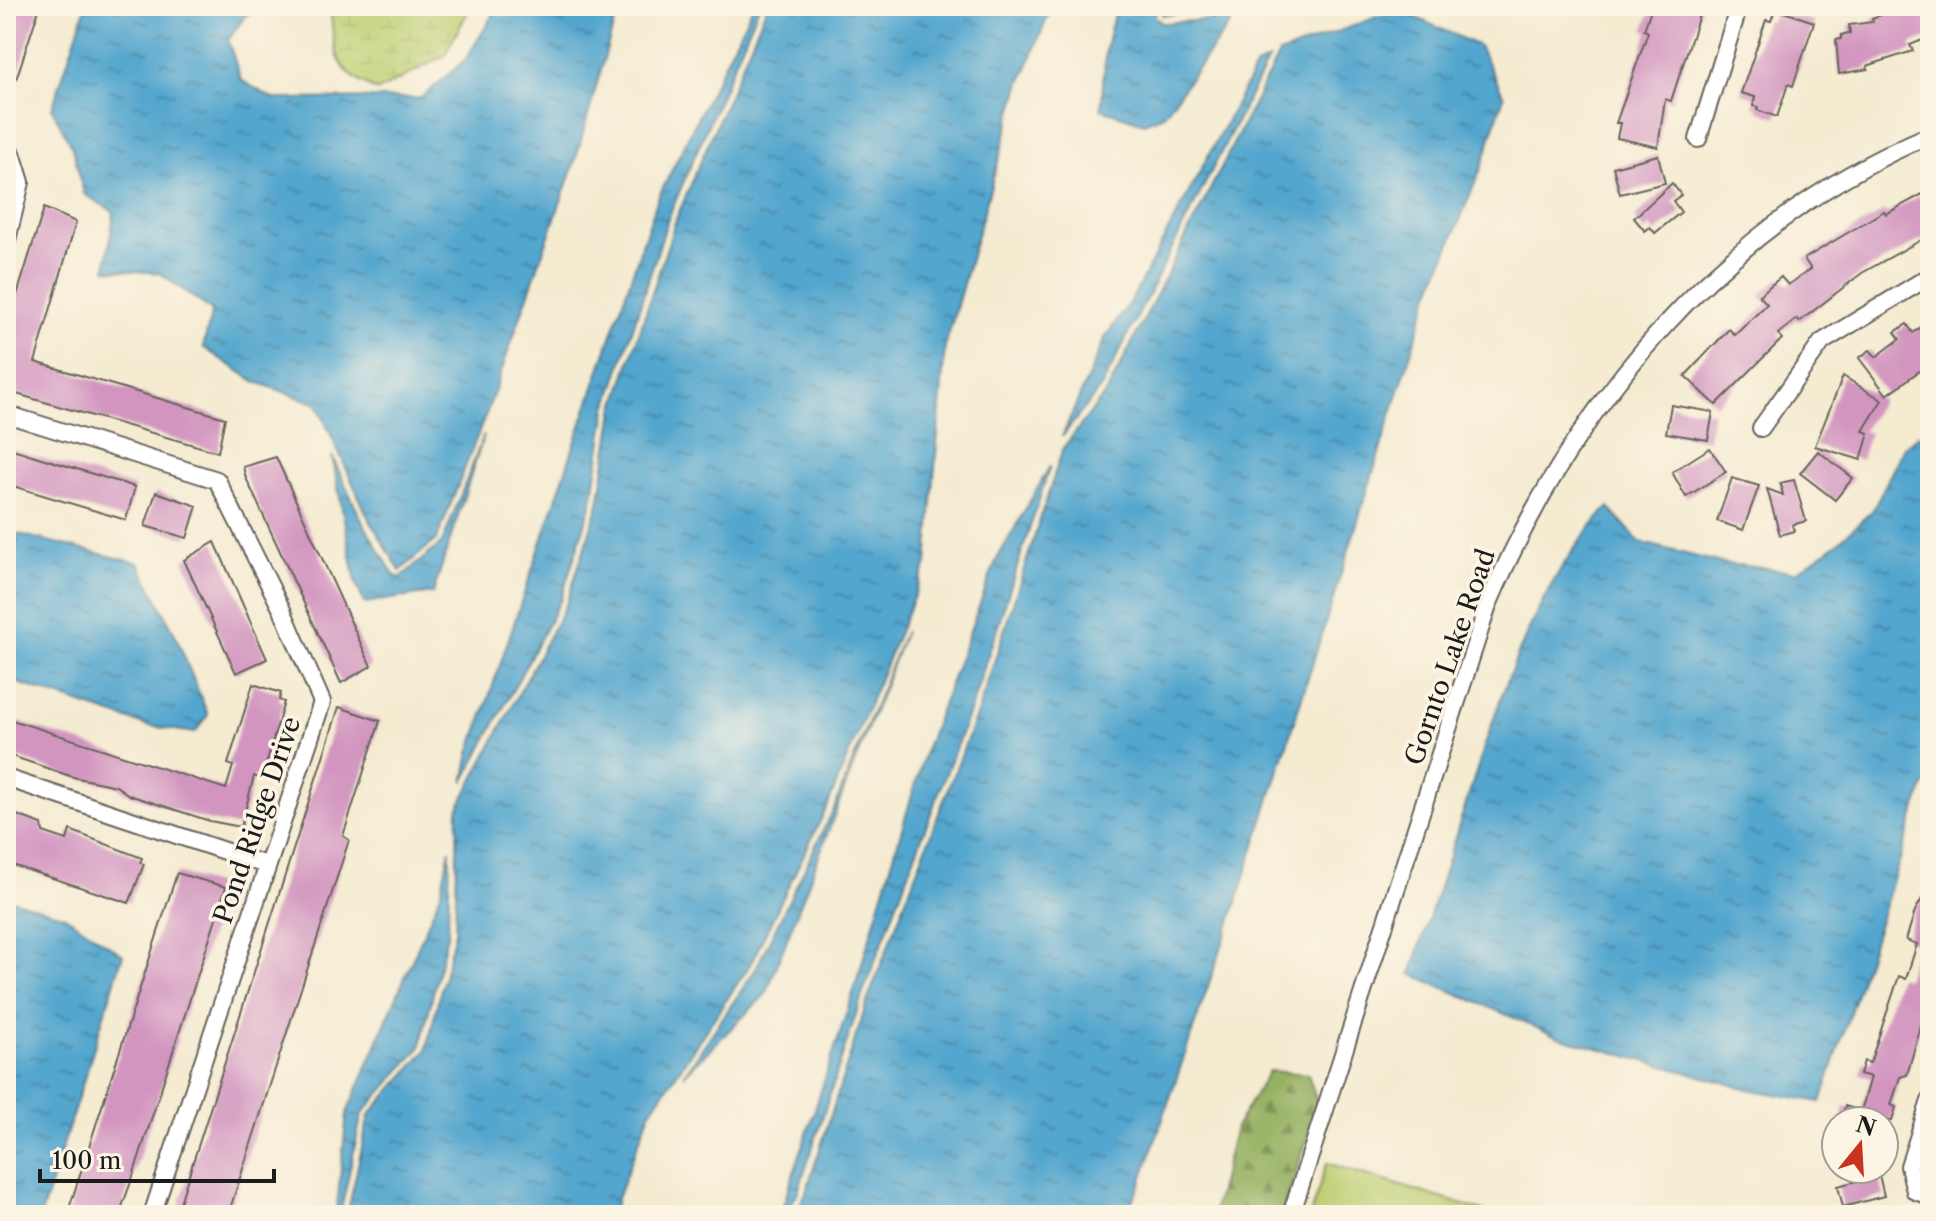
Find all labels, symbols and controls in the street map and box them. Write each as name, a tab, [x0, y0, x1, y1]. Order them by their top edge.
street label: Gornto Lake Road	[1398, 544, 1502, 769]
street label: Pond Ridge Drive	[207, 712, 307, 928]
north arrow	[1820, 1105, 1900, 1185]
text: N	[1853, 1111, 1879, 1142]
scale bar	[40, 1133, 274, 1183]
text: 100 m	[52, 1146, 121, 1175]

